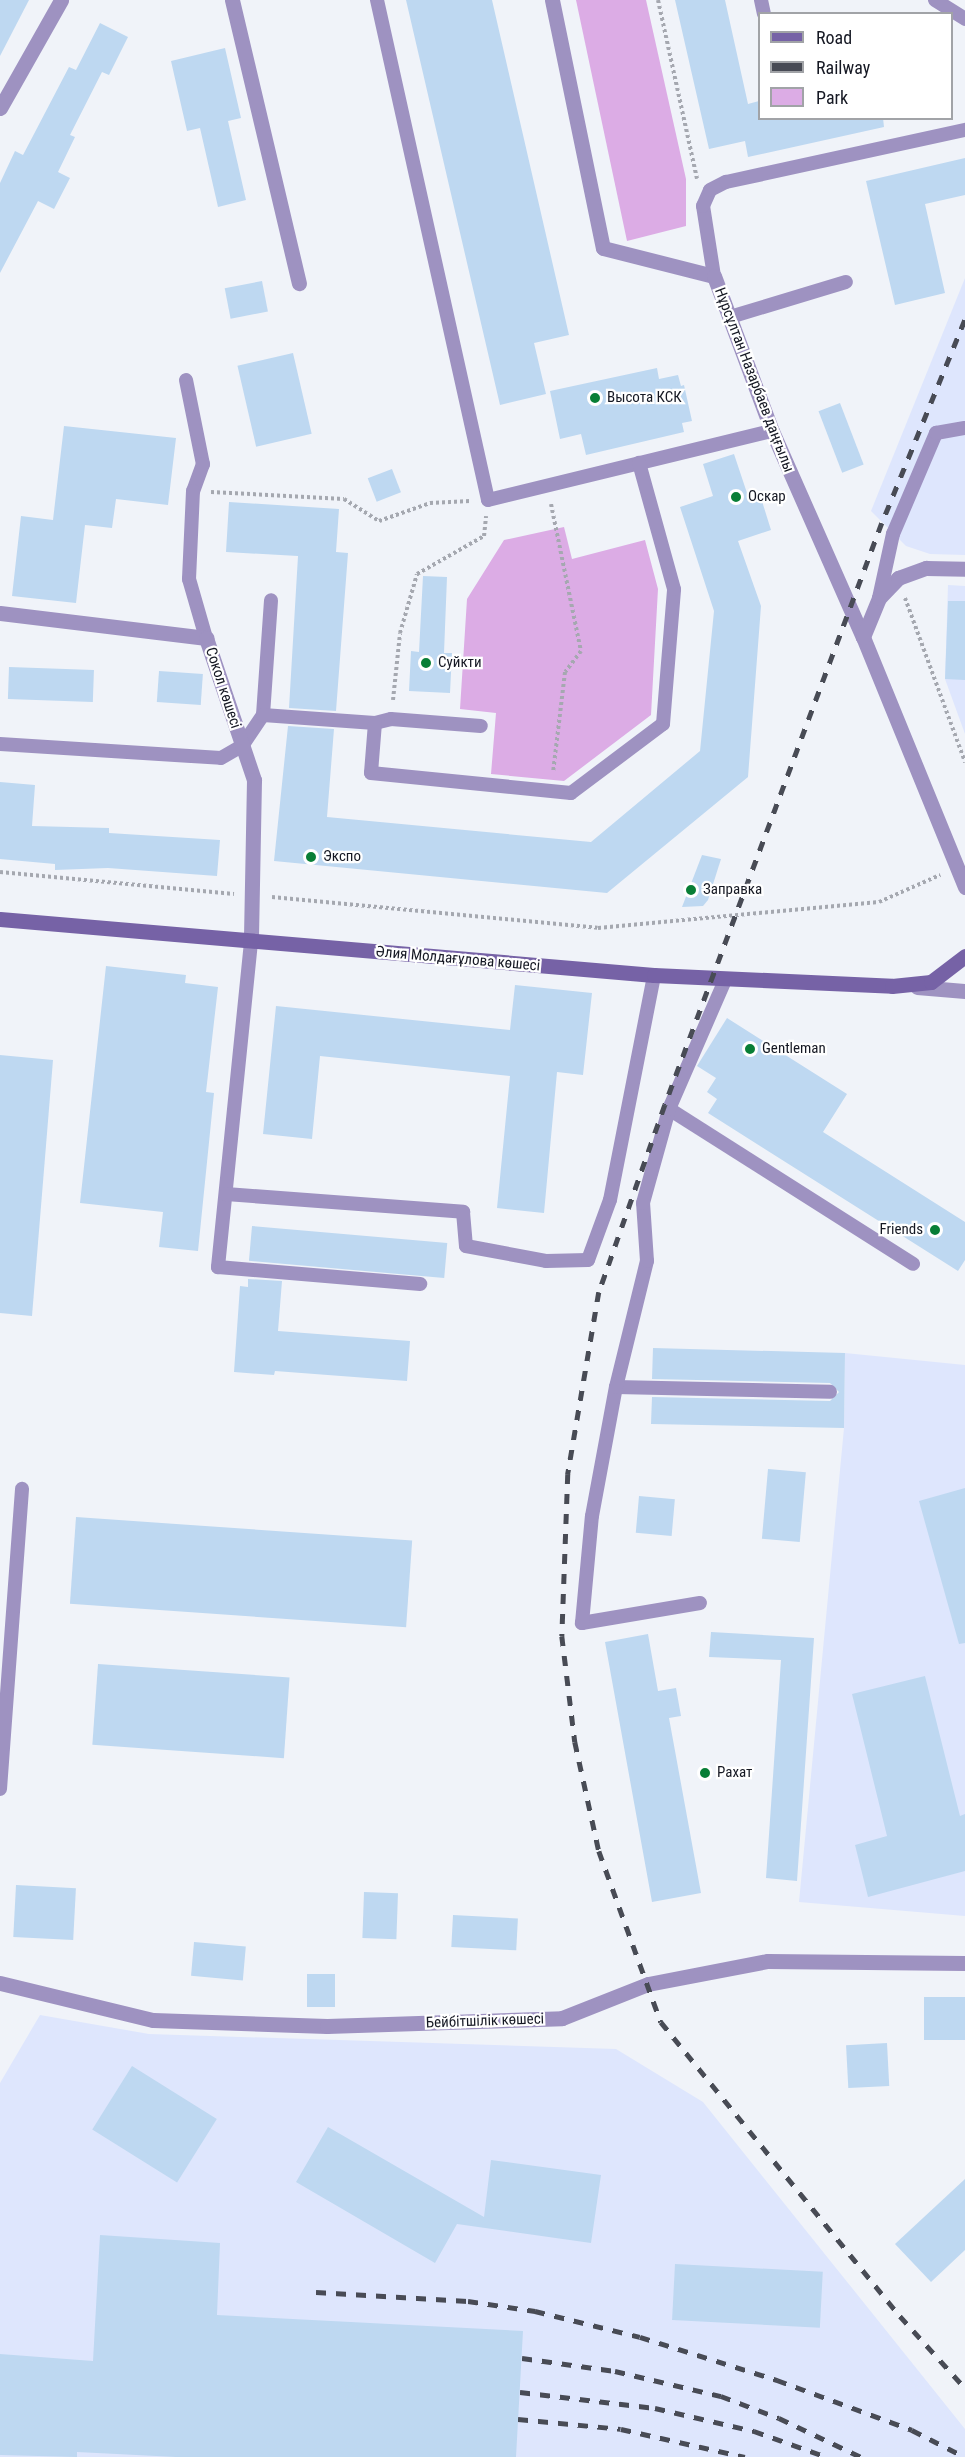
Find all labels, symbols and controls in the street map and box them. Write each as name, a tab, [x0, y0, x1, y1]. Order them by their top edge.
legend	[758, 12, 953, 120]
text: Road	[816, 27, 852, 48]
text: Railway	[816, 57, 870, 78]
text: Park	[816, 87, 848, 108]
street label: Нұрсұлтан Назарбаев даңғылы	[710, 285, 798, 475]
place label: Высота КСК	[607, 389, 682, 407]
marker: Высота КСК	[588, 391, 602, 405]
place label: Оскар	[748, 488, 786, 506]
marker: Оскар	[729, 490, 743, 504]
street label: Сокол көшесі	[201, 645, 245, 731]
place label: Суйкти	[438, 654, 482, 672]
marker: Суйкти	[419, 656, 433, 670]
place label: Экспо	[323, 848, 361, 866]
marker: Экспо	[304, 850, 318, 864]
place label: Заправка	[703, 881, 762, 899]
marker: Заправка	[684, 883, 698, 897]
street label: Әлия Молдағұлова көшесі	[375, 943, 541, 975]
place label: Gentleman	[762, 1040, 826, 1058]
marker: Gentleman	[743, 1042, 757, 1056]
place label: Friends	[879, 1221, 923, 1239]
marker: Friends	[928, 1223, 942, 1237]
place label: Рахат	[717, 1764, 752, 1782]
marker: Рахат	[698, 1766, 712, 1780]
street label: Бейбітшілік көшесі	[426, 2010, 544, 2032]

